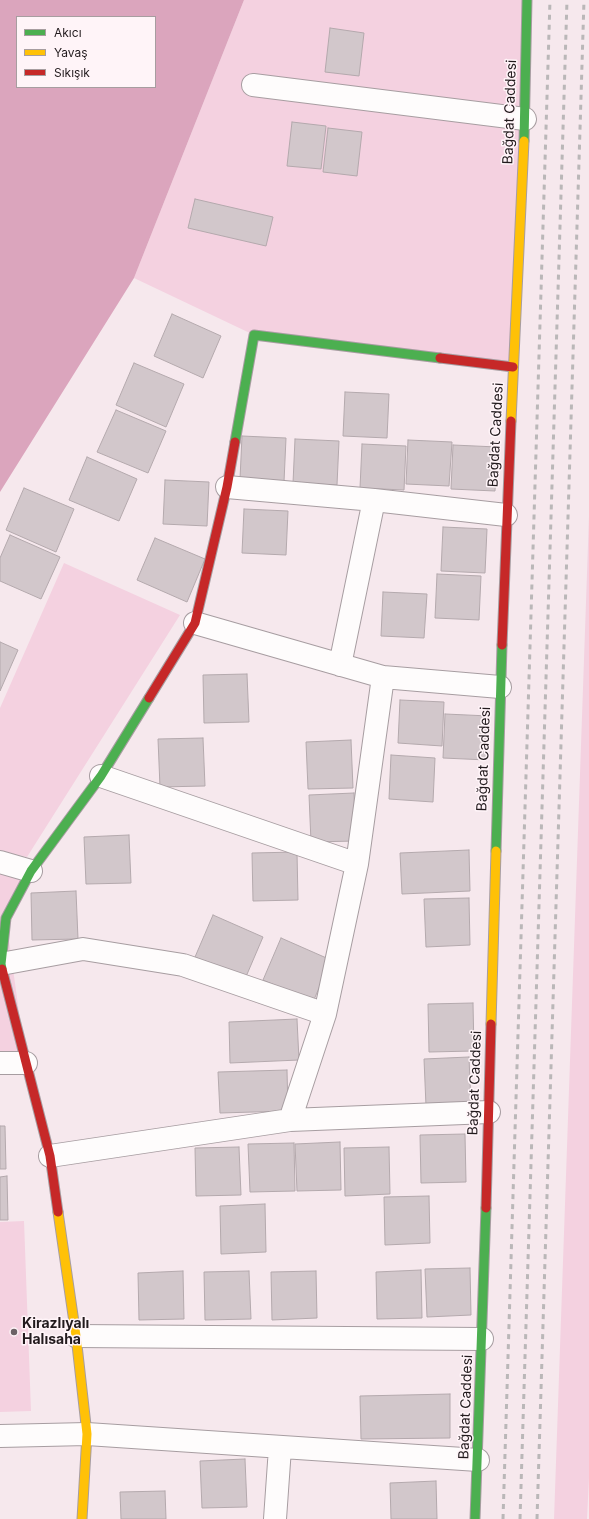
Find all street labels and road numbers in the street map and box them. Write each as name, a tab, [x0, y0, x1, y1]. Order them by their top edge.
street label: Bağdat Caddesi	[500, 59, 520, 165]
street label: Bağdat Caddesi	[485, 382, 507, 488]
street label: Bağdat Caddesi	[474, 706, 494, 812]
street label: Bağdat Caddesi	[465, 1030, 485, 1136]
street label: Bağdat Caddesi	[456, 1354, 476, 1460]

